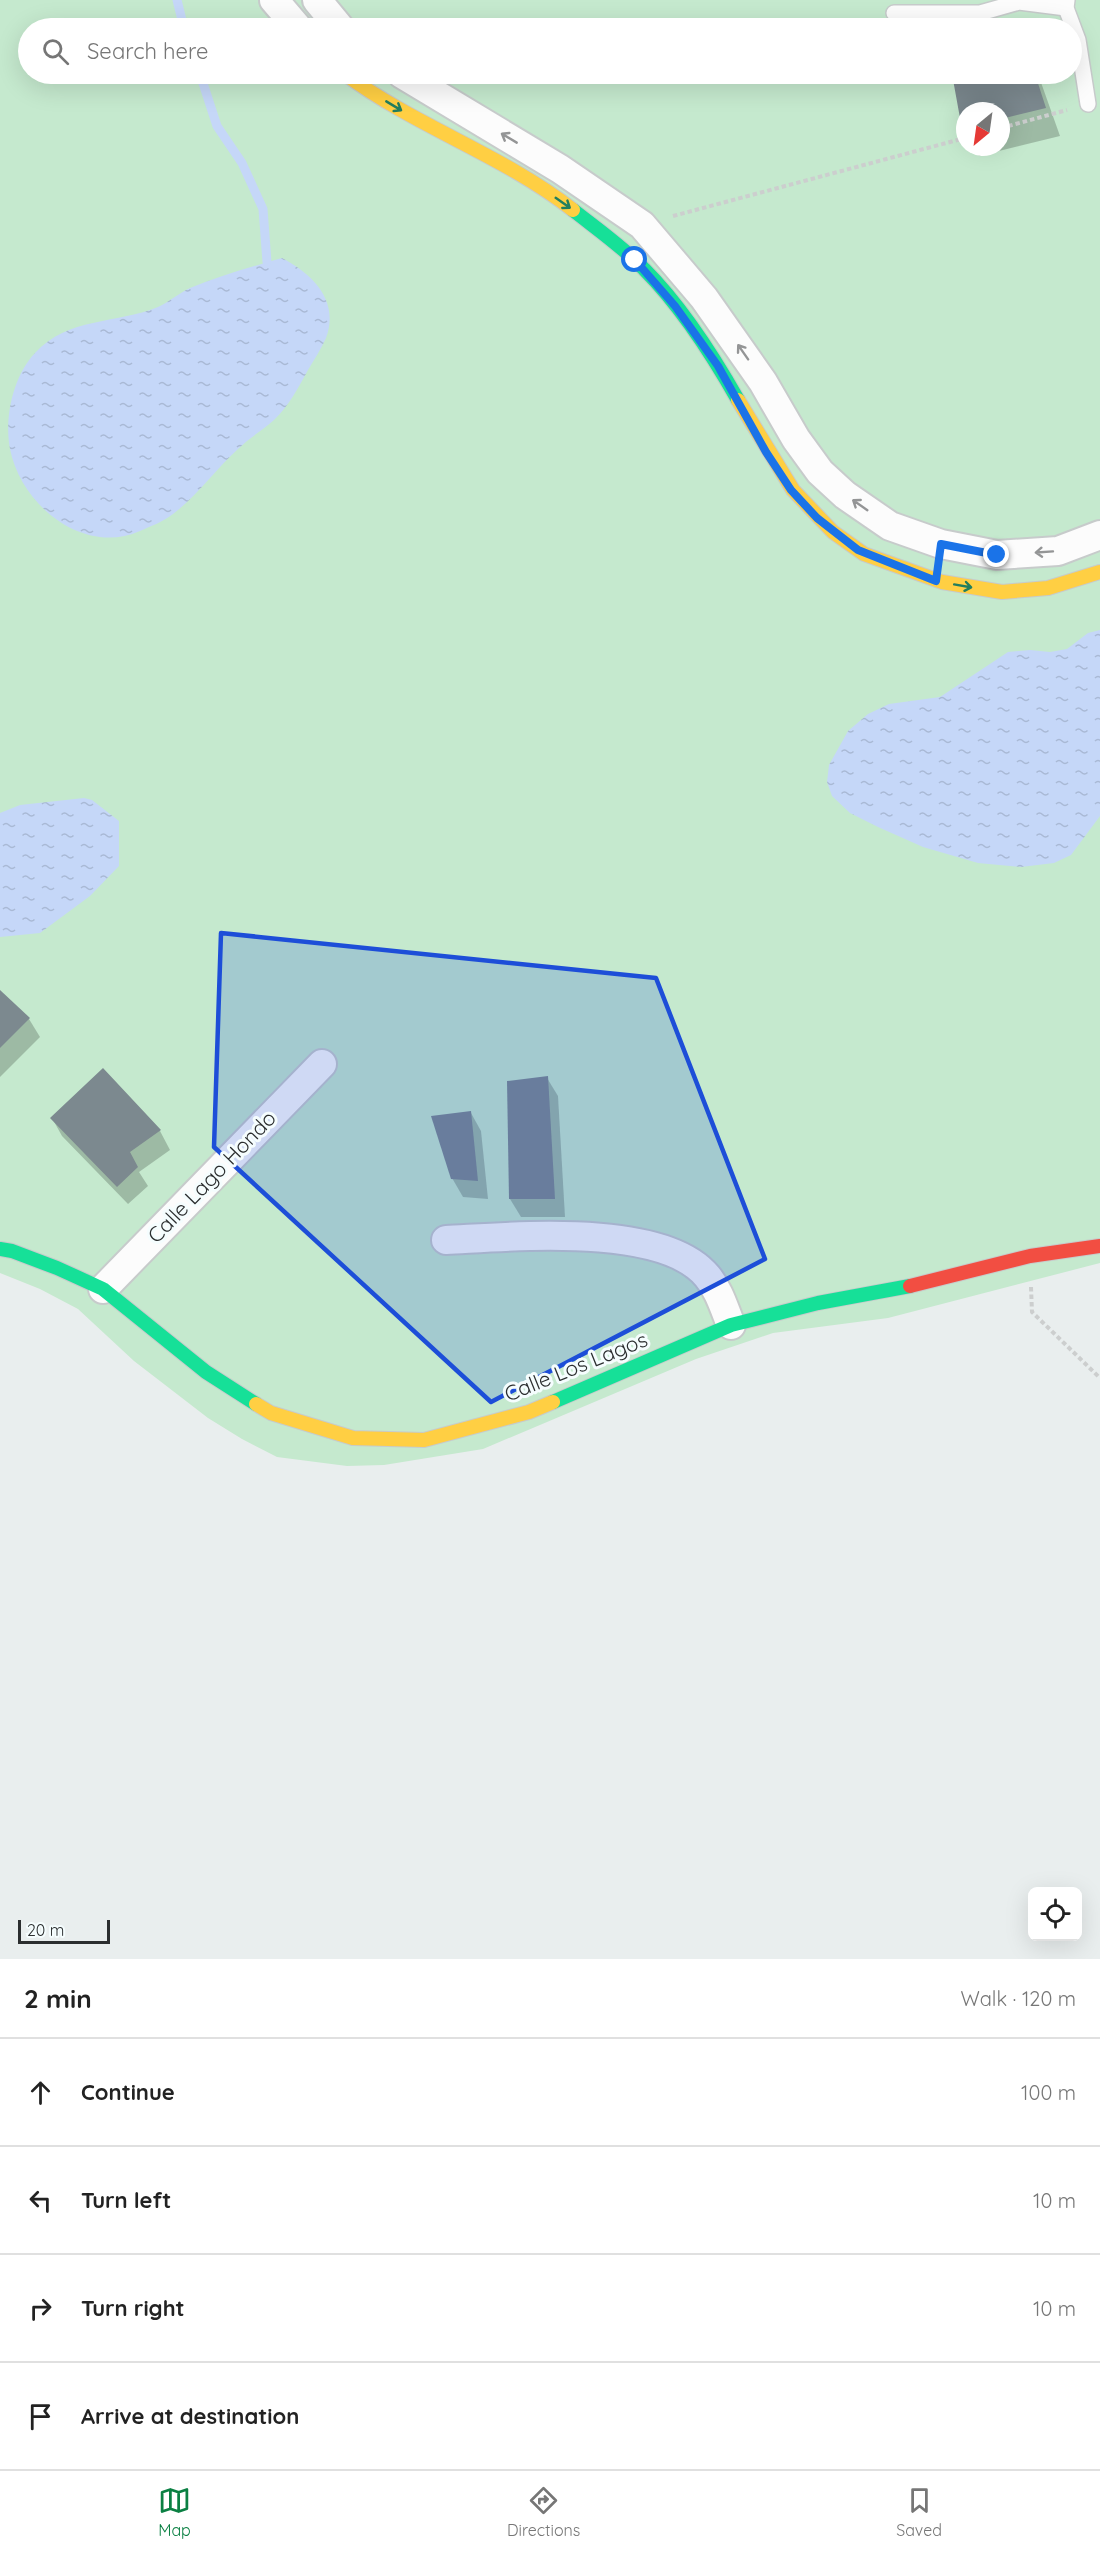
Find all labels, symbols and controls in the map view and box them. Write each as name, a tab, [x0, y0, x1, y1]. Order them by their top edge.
search box	[18, 18, 1082, 84]
icon: search	[39, 35, 72, 68]
text: Search here	[87, 37, 208, 65]
one-way arrow	[385, 101, 402, 113]
north arrow	[956, 102, 1010, 156]
one-way arrow	[501, 132, 518, 144]
one-way arrow	[554, 197, 570, 209]
route start	[621, 246, 647, 272]
one-way arrow	[737, 345, 749, 361]
one-way arrow	[853, 499, 869, 511]
route end	[983, 541, 1009, 567]
one-way arrow	[1035, 546, 1055, 557]
one-way arrow	[953, 581, 973, 592]
street label: Calle Lago Hondo	[142, 1105, 281, 1248]
street label: Calle Los Lagos	[500, 1326, 651, 1407]
map controls	[1028, 1887, 1082, 1941]
button: locate	[1028, 1887, 1082, 1941]
scale bar	[18, 1917, 110, 1944]
text: 20 m	[27, 1920, 64, 1940]
text: 2 min	[24, 1982, 92, 2015]
text: Walk · 120 m	[961, 1986, 1076, 2011]
icon: ahead	[24, 2076, 57, 2109]
text: Continue	[81, 2078, 175, 2106]
text: 100 m	[1021, 2080, 1076, 2105]
icon: left	[24, 2184, 57, 2217]
text: Turn left	[81, 2186, 171, 2214]
text: 10 m	[1033, 2188, 1076, 2213]
icon: right	[24, 2292, 57, 2325]
text: Turn right	[81, 2294, 185, 2322]
text: 10 m	[1033, 2296, 1076, 2321]
icon: arrive	[24, 2400, 57, 2433]
text: Arrive at destination	[81, 2402, 299, 2430]
tab: Map	[158, 2484, 191, 2540]
tab: Directions	[507, 2484, 580, 2540]
tab: Saved	[896, 2484, 942, 2540]

